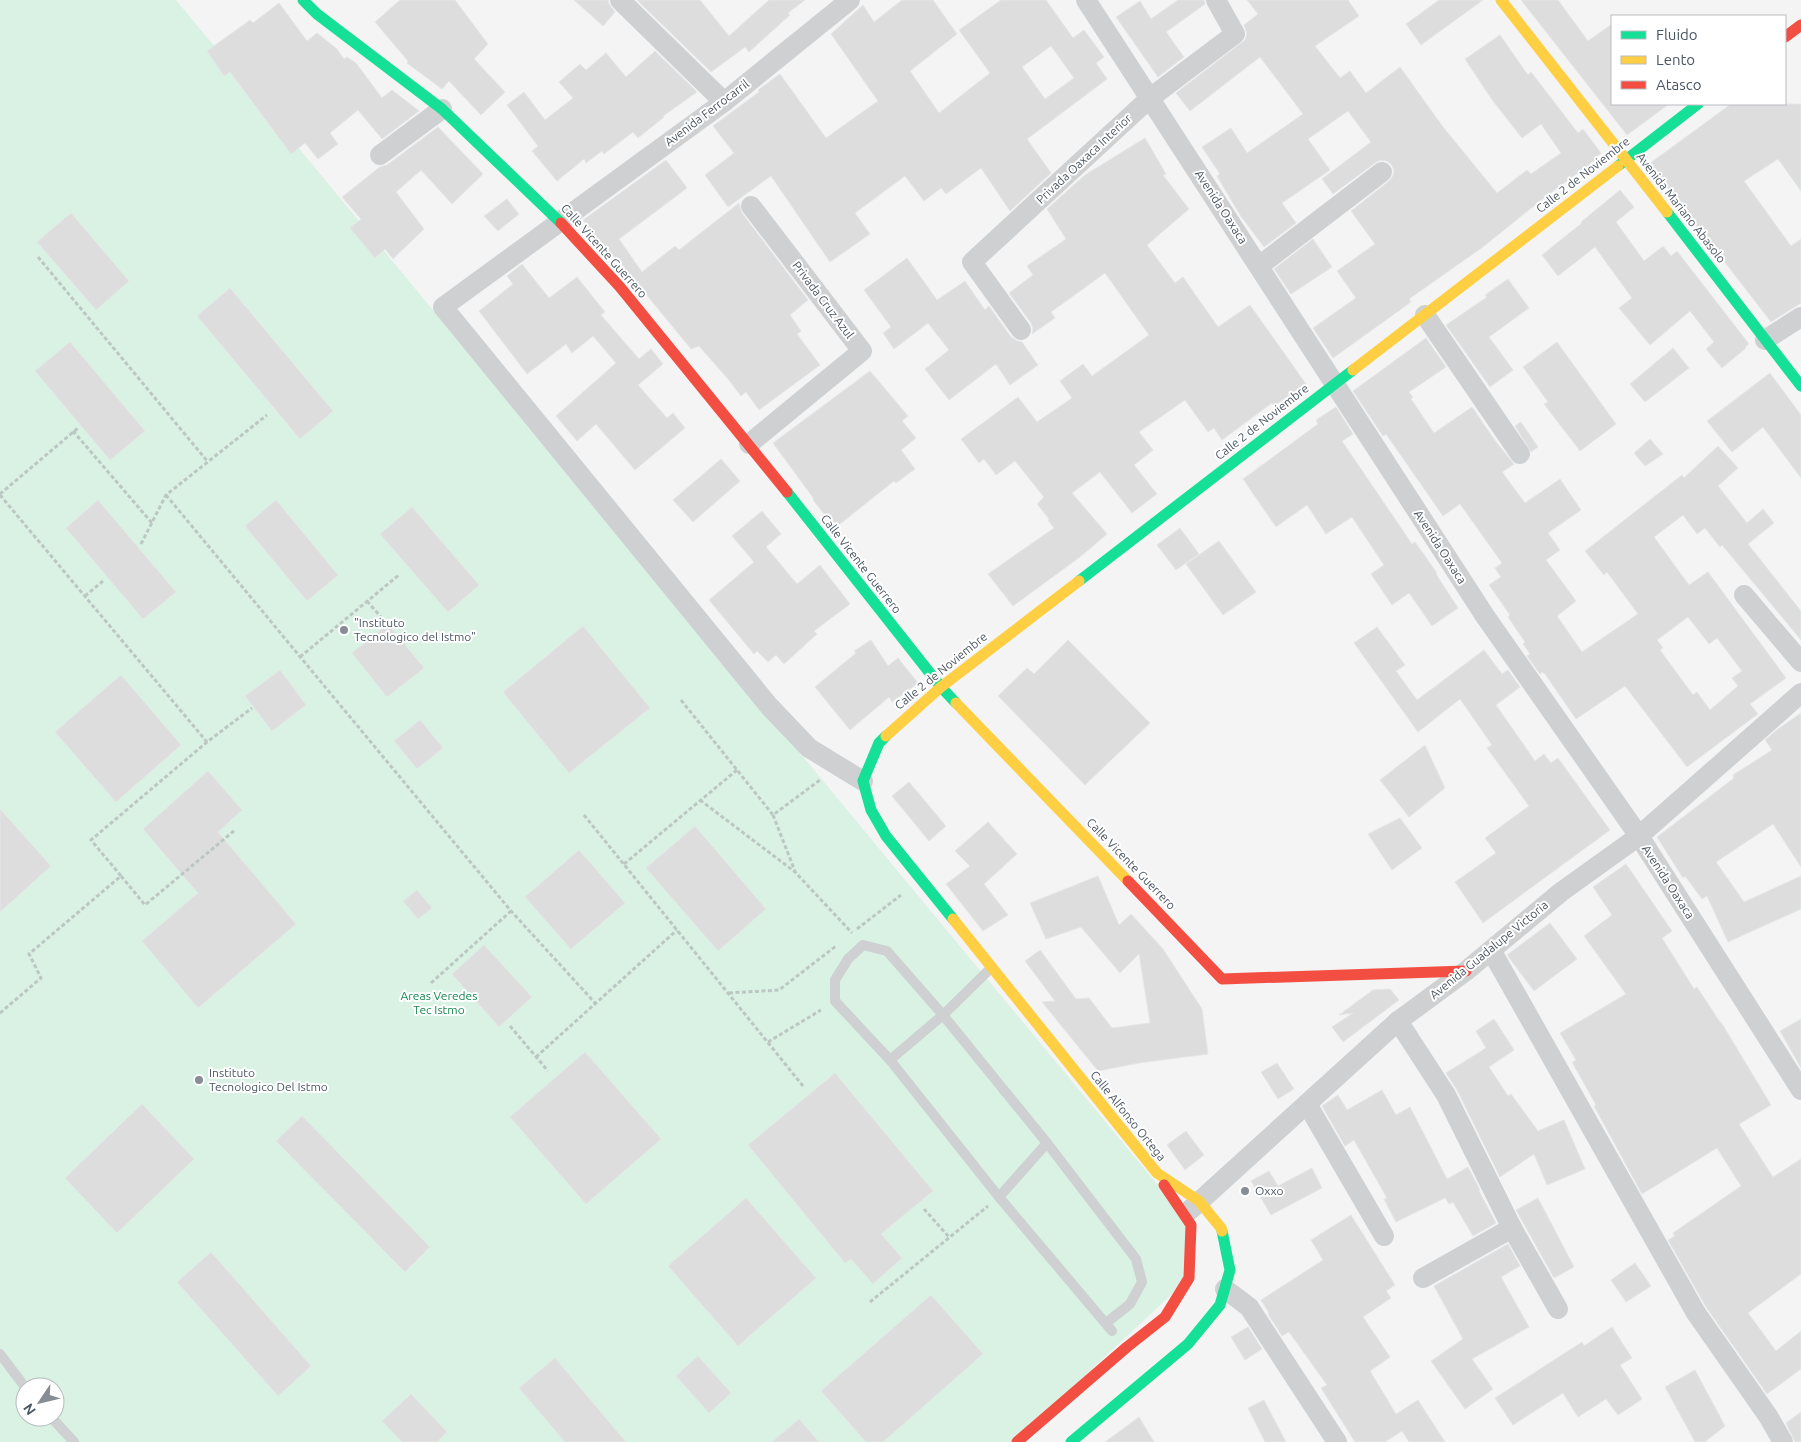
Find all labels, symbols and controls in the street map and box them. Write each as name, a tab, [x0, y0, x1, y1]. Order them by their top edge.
legend	[1611, 15, 1786, 105]
text: Fluido	[1656, 26, 1698, 43]
text: Lento	[1656, 51, 1695, 68]
text: Atasco	[1656, 76, 1702, 93]
street label: Avenida Ferrocarril	[662, 77, 751, 148]
street label: Privada Oaxaca Interior	[1034, 111, 1134, 206]
street label: Calle 2 de Noviembre	[1534, 134, 1632, 215]
street label: Avenida Mariano Abasolo	[1634, 150, 1728, 265]
street label: Avenida Oaxaca	[1193, 167, 1250, 246]
street label: Calle Vicente Guerrero	[559, 201, 650, 300]
street label: Privada Cruz Azul	[790, 259, 857, 341]
street label: Calle 2 de Noviembre	[1213, 381, 1311, 462]
street label: Avenida Oaxaca	[1412, 507, 1469, 586]
street label: Calle Vicente Guerrero	[819, 512, 904, 616]
place label: "Instituto Tecnologico del Istmo"	[354, 616, 476, 643]
marker: "Instituto Tecnologico del Istmo"	[338, 624, 350, 636]
street label: Calle 2 de Noviembre	[892, 629, 989, 712]
street label: Calle Vicente Guerrero	[1084, 815, 1178, 912]
street label: Avenida Oaxaca	[1640, 842, 1697, 921]
street label: Avenida Guadalupe Victoria	[1427, 898, 1550, 1001]
park label: Areas Veredes Tec Istmo	[401, 989, 477, 1016]
place label: Instituto Tecnologico Del Istmo	[209, 1066, 328, 1093]
street label: Calle Alfonso Ortega	[1088, 1068, 1169, 1163]
marker: Instituto Tecnologico Del Istmo	[193, 1074, 205, 1086]
place label: Oxxo	[1255, 1184, 1284, 1197]
marker: Oxxo	[1239, 1185, 1251, 1197]
north arrow	[15, 1377, 65, 1427]
text: N	[20, 1401, 39, 1418]

